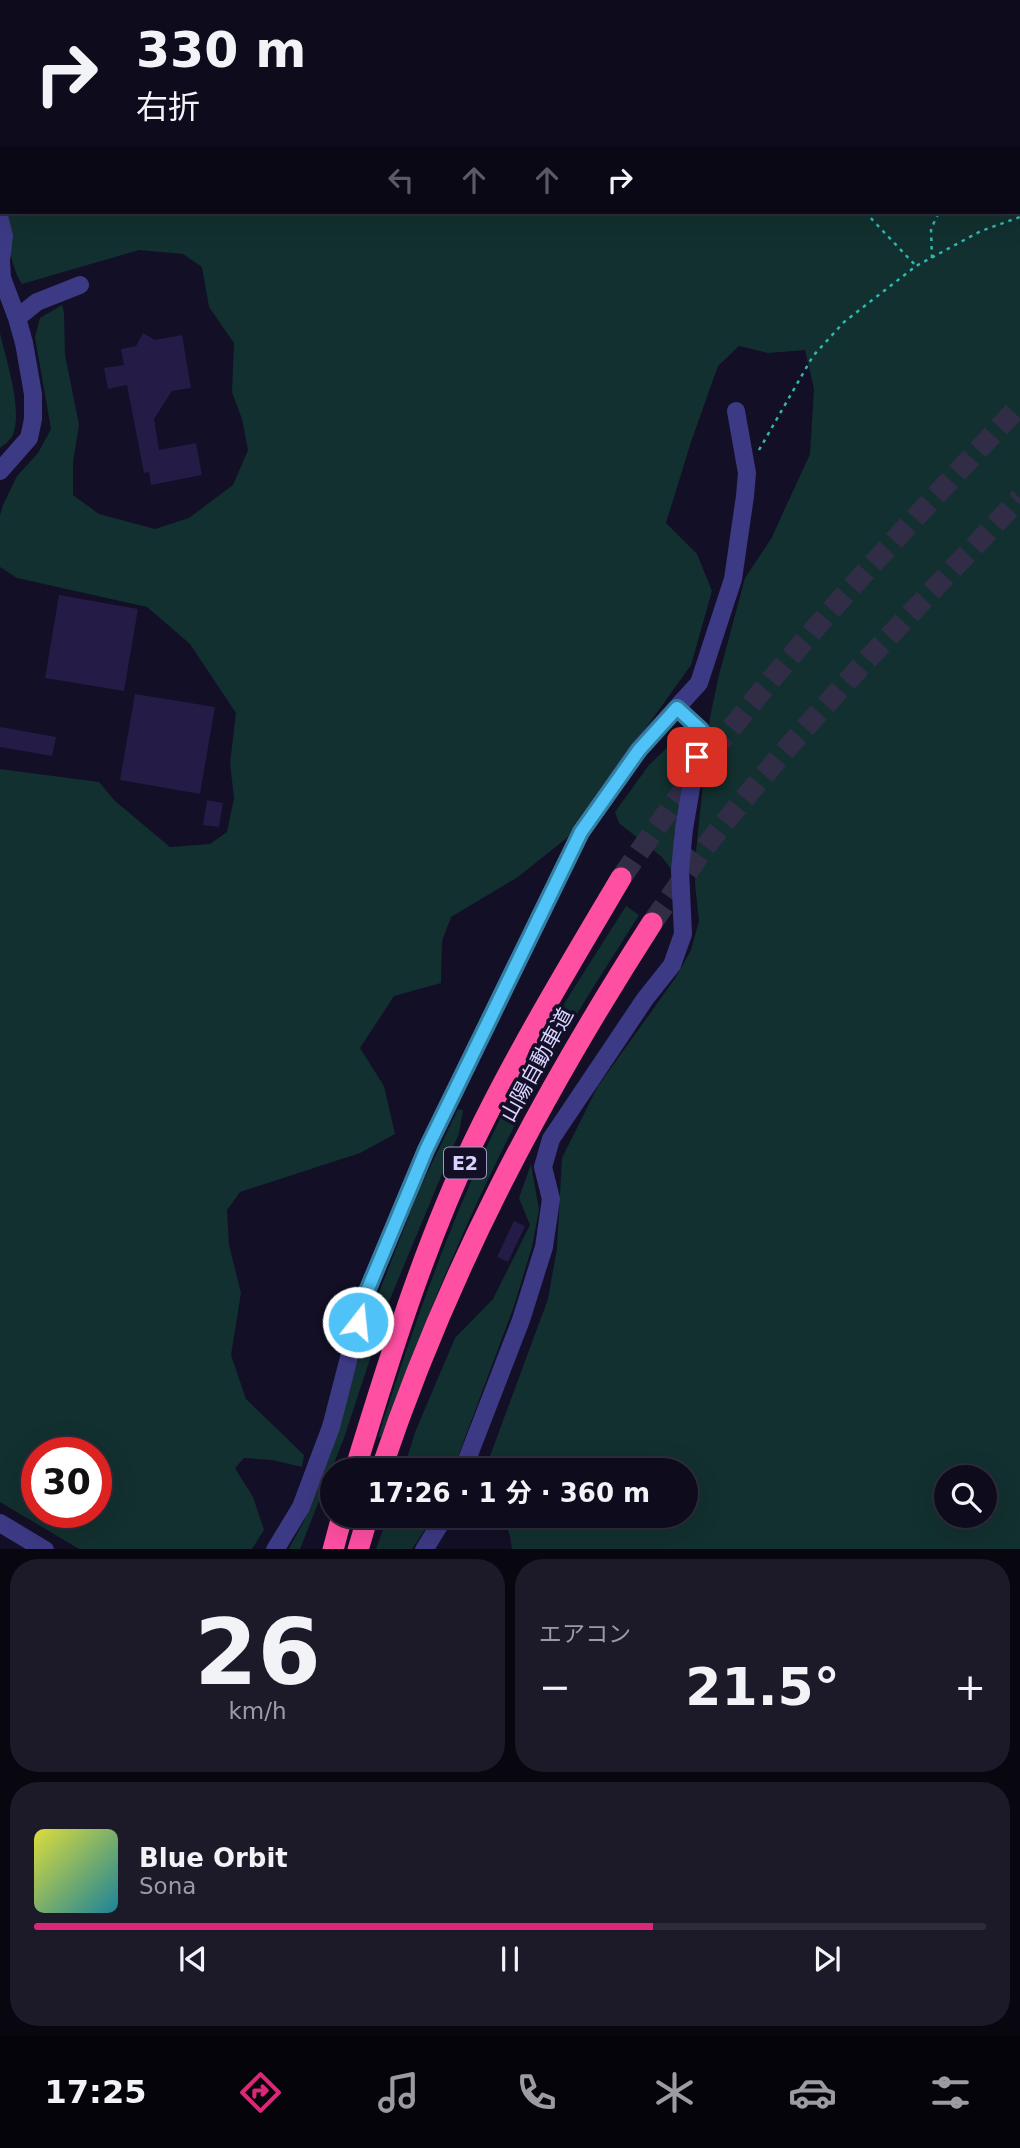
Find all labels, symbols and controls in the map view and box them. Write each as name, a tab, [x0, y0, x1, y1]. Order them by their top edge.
text: 330 m	[136, 22, 306, 79]
icon: right	[21, 28, 112, 119]
text: 右折	[136, 88, 200, 126]
icon: left	[382, 161, 420, 199]
icon: ahead	[455, 161, 493, 199]
icon: ahead	[528, 161, 566, 199]
icon: right	[601, 161, 639, 199]
pin	[667, 727, 727, 787]
icon: arrive	[678, 738, 716, 776]
street label: 山陽自動車道	[496, 1004, 578, 1126]
road number: E2	[444, 1148, 486, 1178]
position arrow	[321, 1285, 395, 1359]
speed limit sign: 30	[21, 1437, 112, 1528]
map controls	[934, 1465, 997, 1528]
button: search	[934, 1465, 997, 1528]
text: 17:26 · 1 分 · 360 m	[368, 1478, 650, 1508]
text: 26	[194, 1600, 321, 1705]
text: エアコン	[539, 1621, 631, 1647]
text: 21.5°	[685, 1657, 840, 1717]
text: −	[539, 1665, 571, 1709]
text: +	[954, 1665, 986, 1709]
text: km/h	[228, 1698, 287, 1724]
text: Blue Orbit	[139, 1843, 288, 1873]
text: Sona	[139, 1873, 196, 1899]
icon: previous	[174, 1940, 212, 1978]
icon: pause	[491, 1940, 529, 1978]
icon: next	[808, 1940, 846, 1978]
icon: directions	[236, 2068, 285, 2117]
icon: music	[374, 2068, 423, 2117]
icon: phone	[512, 2068, 561, 2117]
icon: climate	[650, 2068, 699, 2117]
icon: car	[788, 2068, 837, 2117]
icon: filters	[926, 2068, 975, 2117]
text: 17:25	[45, 2073, 146, 2111]

